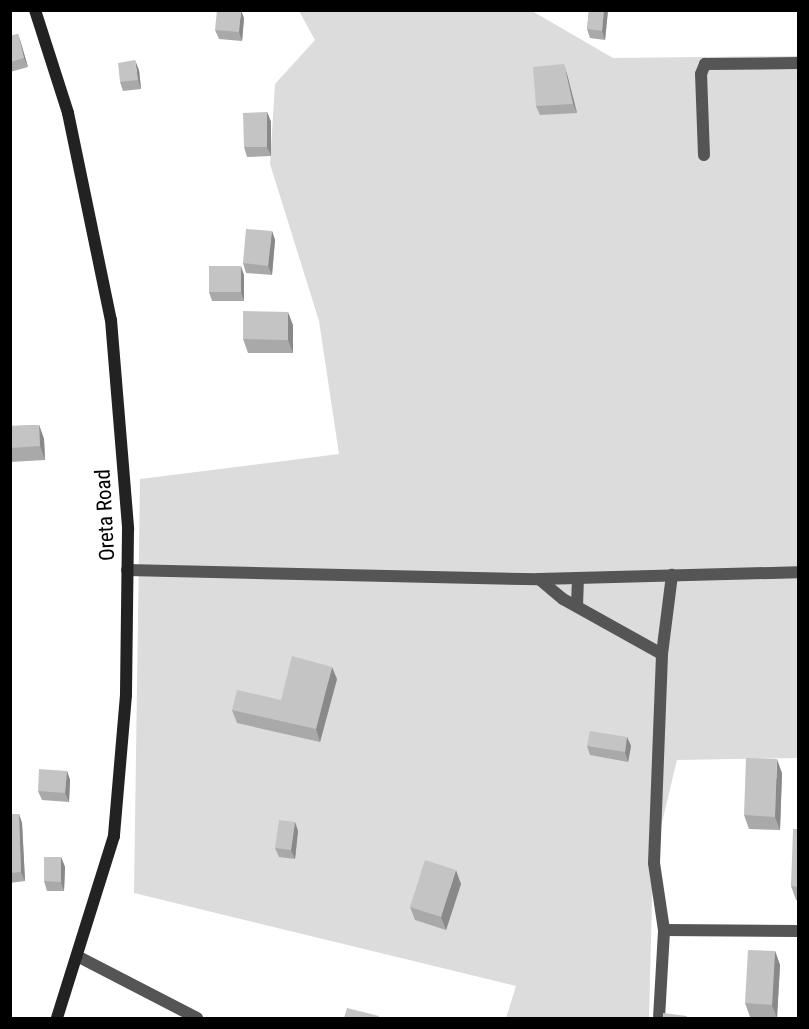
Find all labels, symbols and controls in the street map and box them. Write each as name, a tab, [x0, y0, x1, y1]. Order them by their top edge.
street label: Oreta Road	[90, 468, 120, 562]

